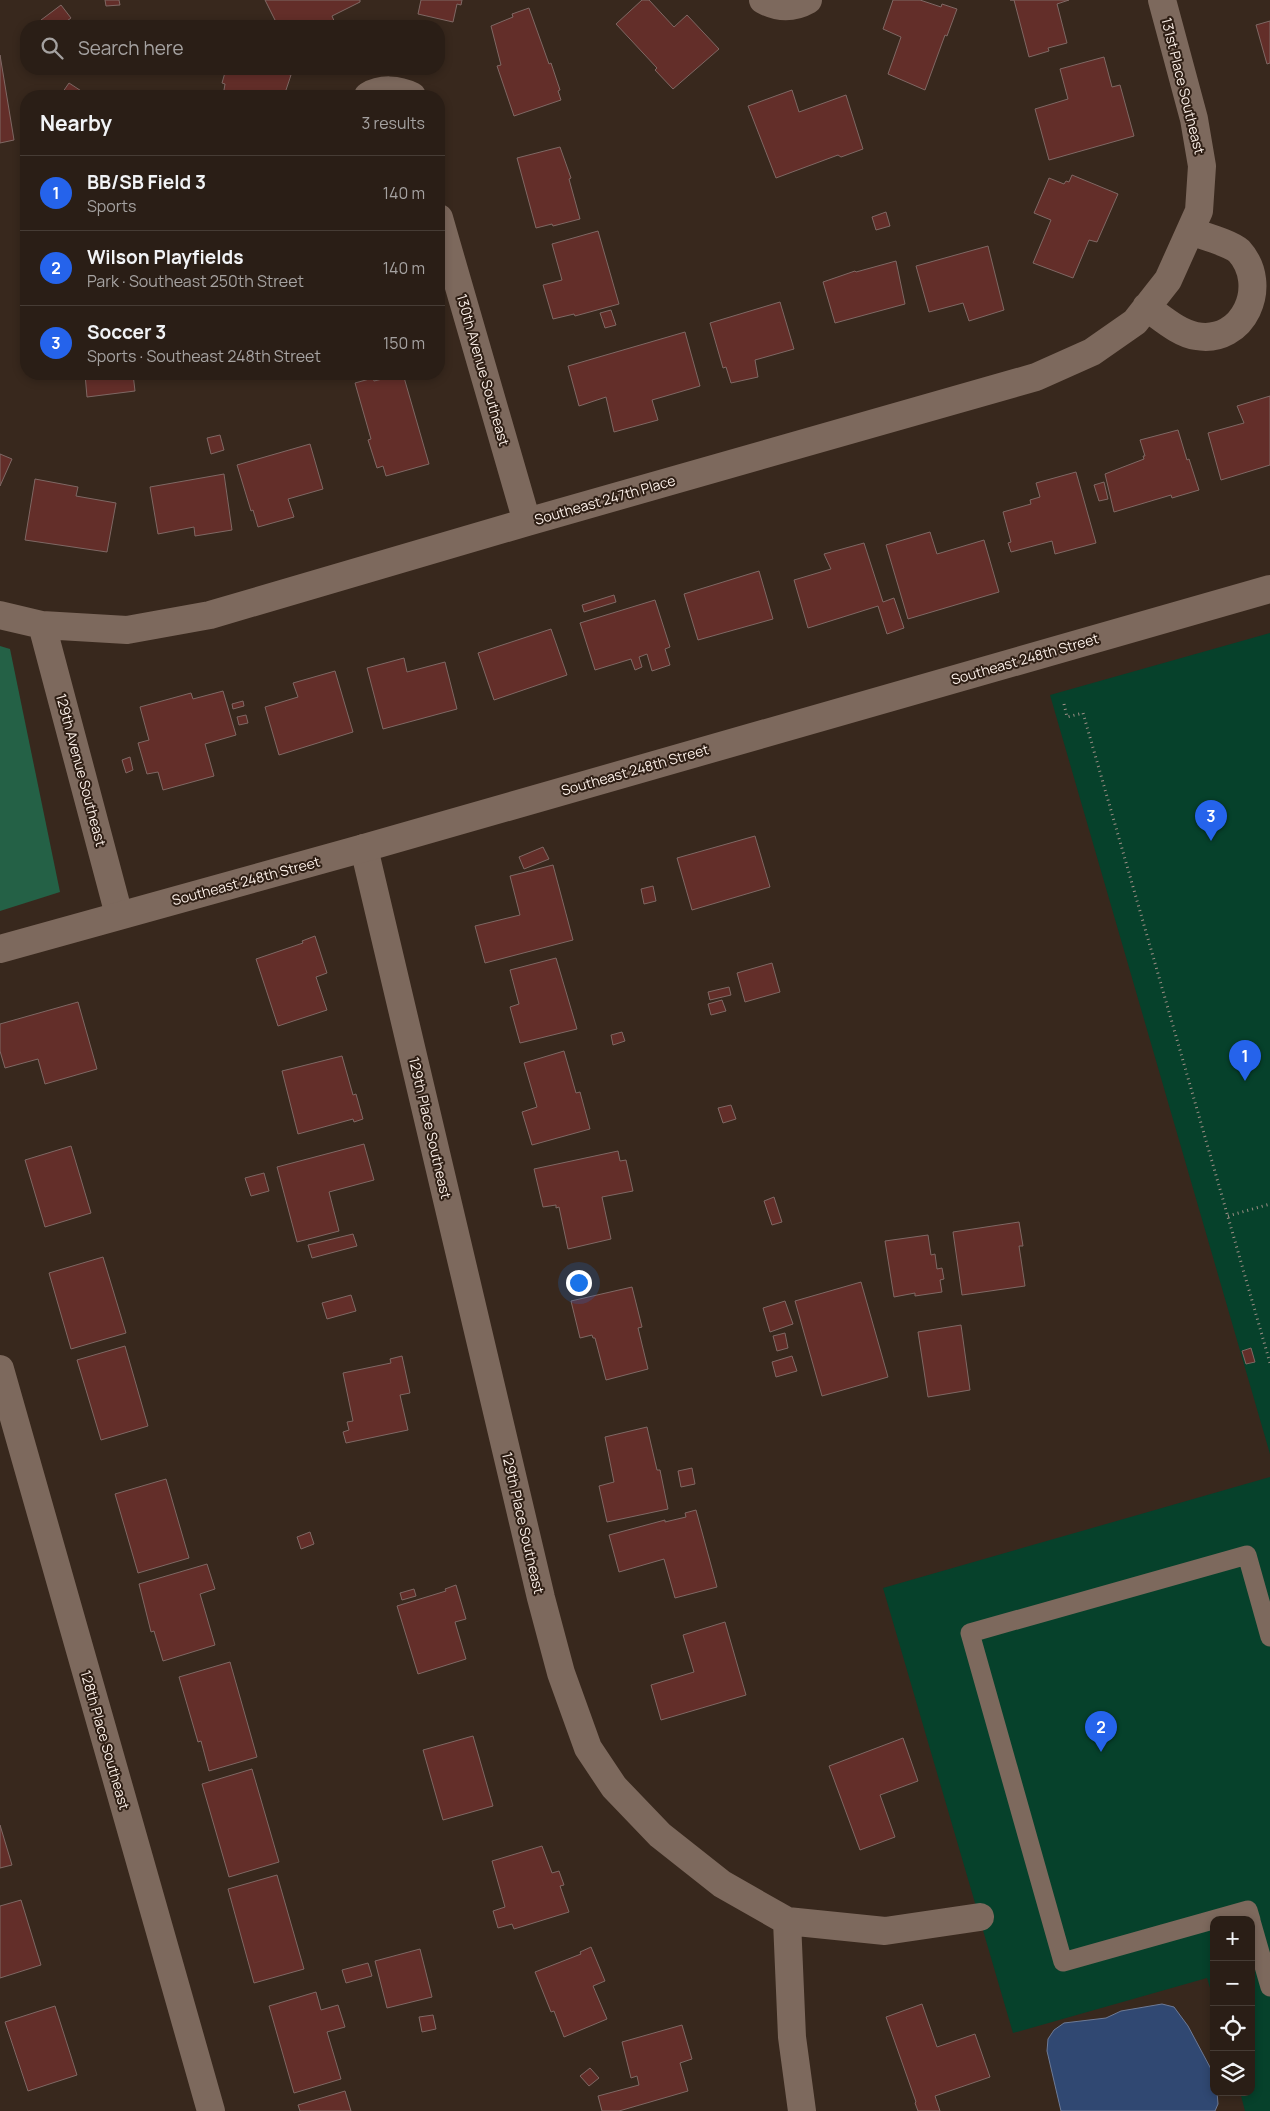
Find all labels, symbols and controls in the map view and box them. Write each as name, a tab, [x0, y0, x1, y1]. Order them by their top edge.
street label: 131st Place Southeast	[1157, 15, 1210, 157]
search box	[20, 20, 445, 75]
icon: search	[38, 34, 66, 62]
text: Search here	[78, 35, 184, 61]
text: Nearby	[40, 109, 112, 137]
text: 3 results	[362, 112, 425, 134]
text: BB/SB Field 3	[87, 169, 206, 195]
text: 1	[52, 182, 60, 204]
text: 140 m	[383, 182, 425, 204]
text: Sports	[87, 195, 136, 217]
text: Wilson Playfields	[87, 244, 244, 270]
text: 2	[51, 257, 61, 279]
text: 140 m	[383, 257, 425, 279]
text: Park · Southeast 250th Street	[87, 270, 304, 292]
street label: 130th Avenue Southeast	[453, 292, 514, 448]
text: Soccer 3	[87, 319, 166, 345]
text: 3	[51, 332, 61, 354]
text: 150 m	[383, 332, 425, 354]
text: Sports · Southeast 248th Street	[87, 345, 321, 367]
street label: Southeast 247th Place	[532, 470, 677, 529]
street label: Southeast 248th Street	[949, 628, 1101, 689]
street label: 129th Avenue Southeast	[52, 691, 111, 849]
street label: Southeast 248th Street	[559, 739, 711, 800]
pin: 3	[1195, 800, 1227, 841]
street label: Southeast 248th Street	[170, 851, 322, 909]
pin: 1	[1229, 1040, 1261, 1081]
street label: 129th Place Southeast	[405, 1055, 456, 1201]
your location	[566, 1270, 592, 1296]
street label: 129th Place Southeast	[498, 1450, 549, 1596]
street label: 128th Place Southeast	[76, 1668, 135, 1812]
pin: 2	[1085, 1711, 1117, 1752]
map controls	[1210, 1916, 1255, 2096]
button: +	[1210, 1916, 1255, 1961]
button: −	[1210, 1961, 1255, 2006]
button: locate	[1210, 2006, 1255, 2051]
button: layers	[1210, 2051, 1255, 2096]

